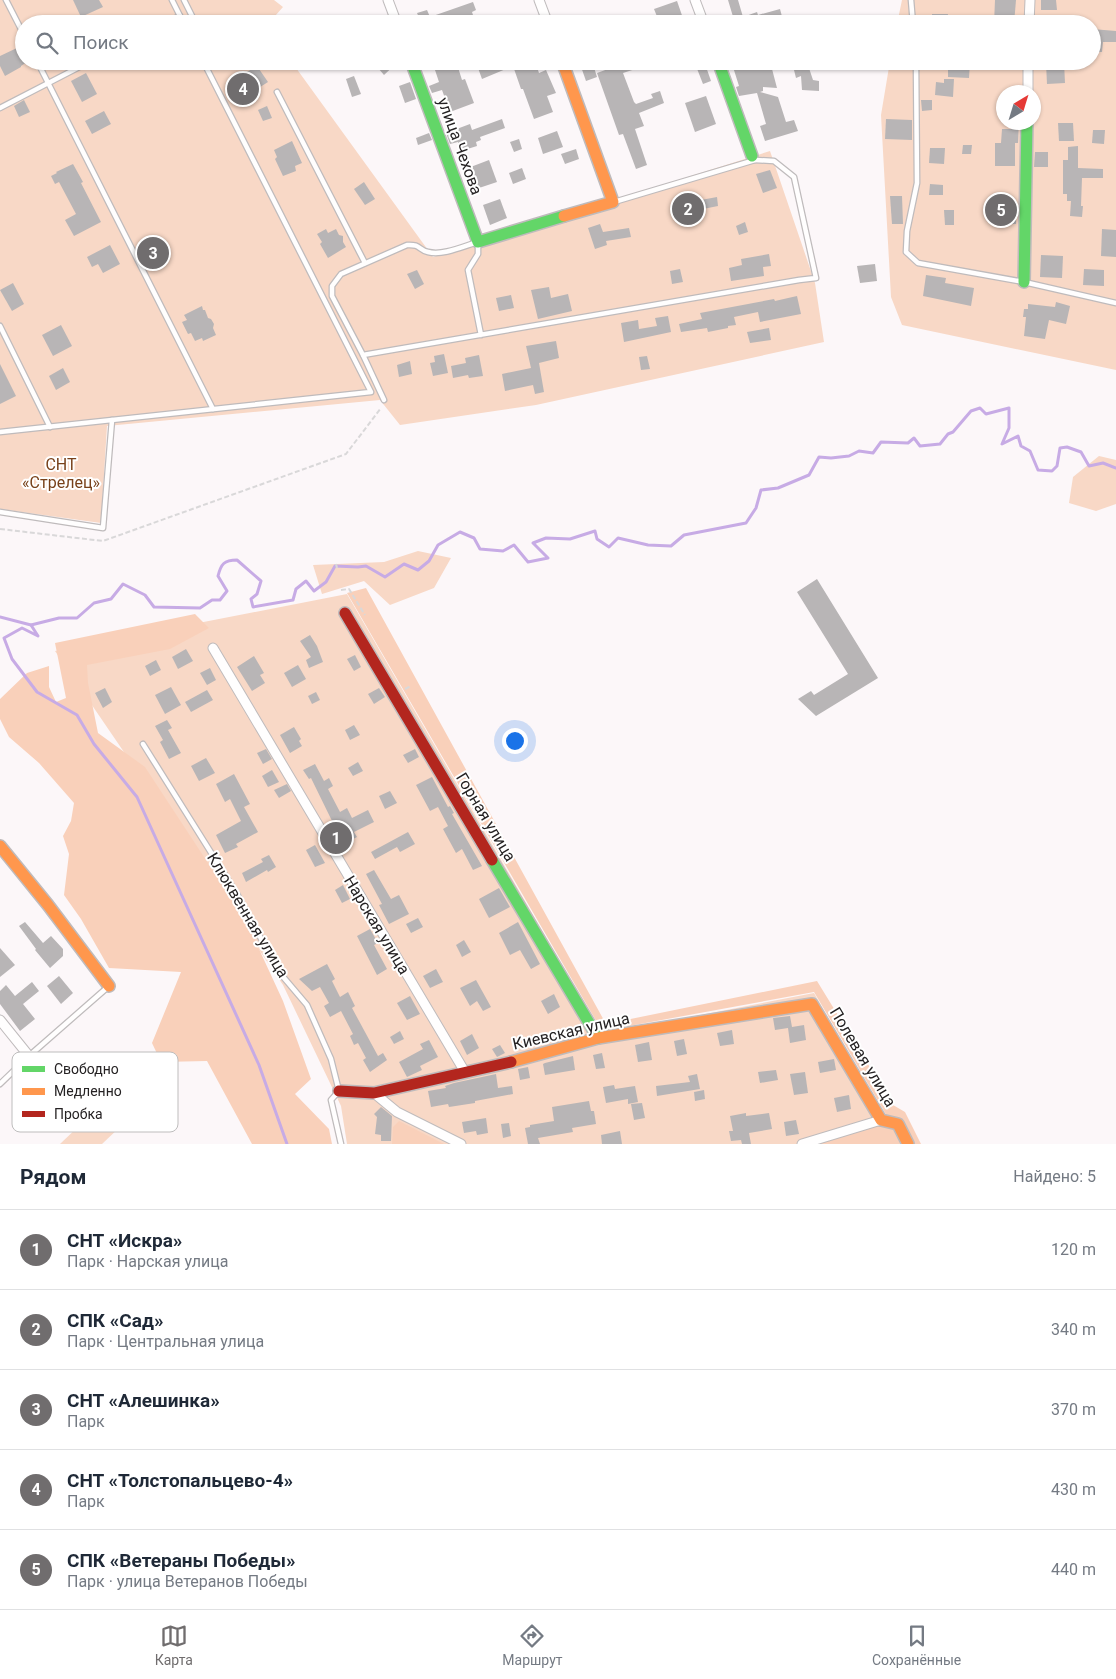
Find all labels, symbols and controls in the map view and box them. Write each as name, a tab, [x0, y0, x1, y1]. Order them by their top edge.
search box	[15, 15, 1101, 70]
icon: search	[33, 29, 61, 57]
text: Поиск	[73, 31, 129, 54]
pin: 4	[227, 70, 259, 108]
north arrow	[996, 85, 1041, 130]
street label: улица Чехова	[434, 95, 486, 197]
pin: 2	[672, 190, 704, 228]
pin: 5	[985, 191, 1017, 229]
pin: 3	[137, 234, 169, 272]
park label: СНТ «Стрелец»	[22, 455, 100, 492]
your location	[502, 728, 528, 754]
street label: Горная улица	[452, 769, 520, 865]
pin: 1	[320, 819, 352, 857]
street label: Клюквенная улица	[203, 849, 293, 981]
street label: Нарская улица	[340, 872, 414, 978]
street label: Полевая улица	[826, 1004, 900, 1110]
street label: Киевская улица	[511, 1008, 631, 1054]
legend	[12, 1052, 178, 1132]
text: Свободно	[54, 1061, 119, 1077]
text: Медленно	[54, 1083, 122, 1099]
text: Пробка	[54, 1106, 103, 1122]
text: Рядом	[20, 1165, 86, 1189]
text: Найдено: 5	[1013, 1167, 1096, 1186]
text: СНТ «Искра»	[67, 1229, 182, 1252]
text: 1	[31, 1240, 41, 1259]
text: 120 m	[1051, 1240, 1096, 1259]
text: Парк · Нарская улица	[67, 1252, 228, 1271]
text: СПК «Сад»	[67, 1309, 163, 1332]
text: 2	[31, 1320, 41, 1339]
text: 340 m	[1051, 1320, 1096, 1339]
text: Парк · Центральная улица	[67, 1332, 264, 1351]
text: СНТ «Алешинка»	[67, 1389, 220, 1412]
text: 3	[31, 1400, 41, 1419]
text: 370 m	[1051, 1400, 1096, 1419]
text: Парк	[67, 1412, 105, 1431]
text: СНТ «Толстопальцево-4»	[67, 1469, 293, 1492]
text: 4	[31, 1480, 41, 1499]
text: 430 m	[1051, 1480, 1096, 1499]
text: Парк	[67, 1492, 105, 1511]
text: СПК «Ветераны Победы»	[67, 1549, 296, 1572]
text: 5	[31, 1560, 41, 1579]
text: 440 m	[1051, 1560, 1096, 1579]
text: Парк · улица Ветеранов Победы	[67, 1572, 308, 1591]
tab: Карта	[155, 1622, 193, 1668]
tab: Маршрут	[502, 1622, 563, 1668]
tab: Сохранённые	[872, 1622, 961, 1668]

